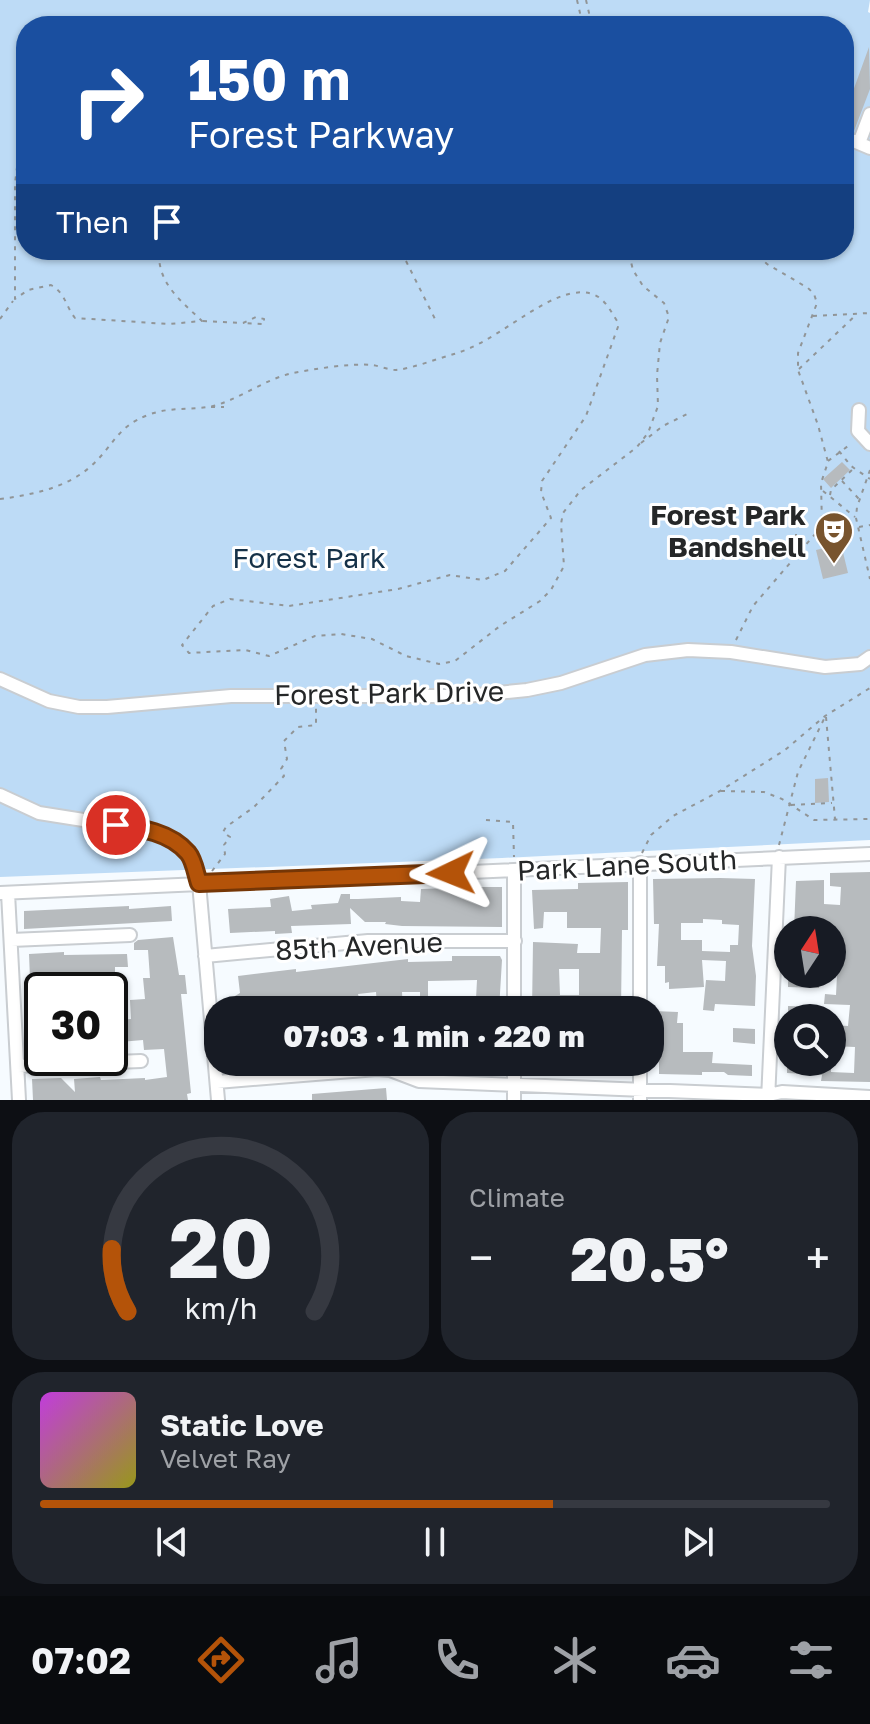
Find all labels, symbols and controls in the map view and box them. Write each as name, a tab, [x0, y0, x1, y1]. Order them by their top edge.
text: 150 m	[188, 45, 350, 112]
icon: right	[56, 48, 160, 152]
text: Forest Parkway	[188, 113, 454, 156]
icon: arrive	[145, 200, 189, 244]
text: Then	[56, 204, 129, 240]
place label: Forest Park Bandshell	[650, 498, 806, 563]
theatre icon: Forest Park Bandshell	[813, 510, 855, 565]
park label: Forest Park	[232, 541, 386, 574]
street label: Forest Park Drive	[274, 674, 504, 711]
pin	[82, 791, 150, 859]
icon: arrive	[94, 803, 138, 847]
position arrow	[409, 831, 493, 915]
street label: Park Lane South	[516, 842, 738, 887]
north arrow	[774, 916, 846, 988]
map controls	[774, 916, 846, 1076]
street label: 85th Avenue	[274, 925, 444, 966]
speed limit sign: 30	[24, 972, 128, 1076]
button: search	[774, 1004, 846, 1076]
text: 07:03 · 1 min · 220 m	[283, 1018, 585, 1054]
text: Climate	[469, 1182, 565, 1213]
text: 20	[168, 1196, 273, 1296]
text: 20.5°	[571, 1222, 728, 1294]
text: −	[469, 1231, 493, 1284]
text: +	[806, 1231, 830, 1284]
text: km/h	[184, 1291, 257, 1325]
text: Static Love	[160, 1407, 324, 1443]
text: Velvet Ray	[160, 1443, 291, 1474]
icon: previous	[150, 1520, 194, 1564]
icon: pause	[413, 1520, 457, 1564]
icon: next	[676, 1520, 720, 1564]
icon: directions	[193, 1632, 249, 1688]
icon: music	[311, 1632, 367, 1688]
icon: phone	[429, 1632, 485, 1688]
icon: climate	[547, 1632, 603, 1688]
icon: car	[665, 1632, 721, 1688]
icon: filters	[783, 1632, 839, 1688]
text: 07:02	[31, 1639, 131, 1682]

